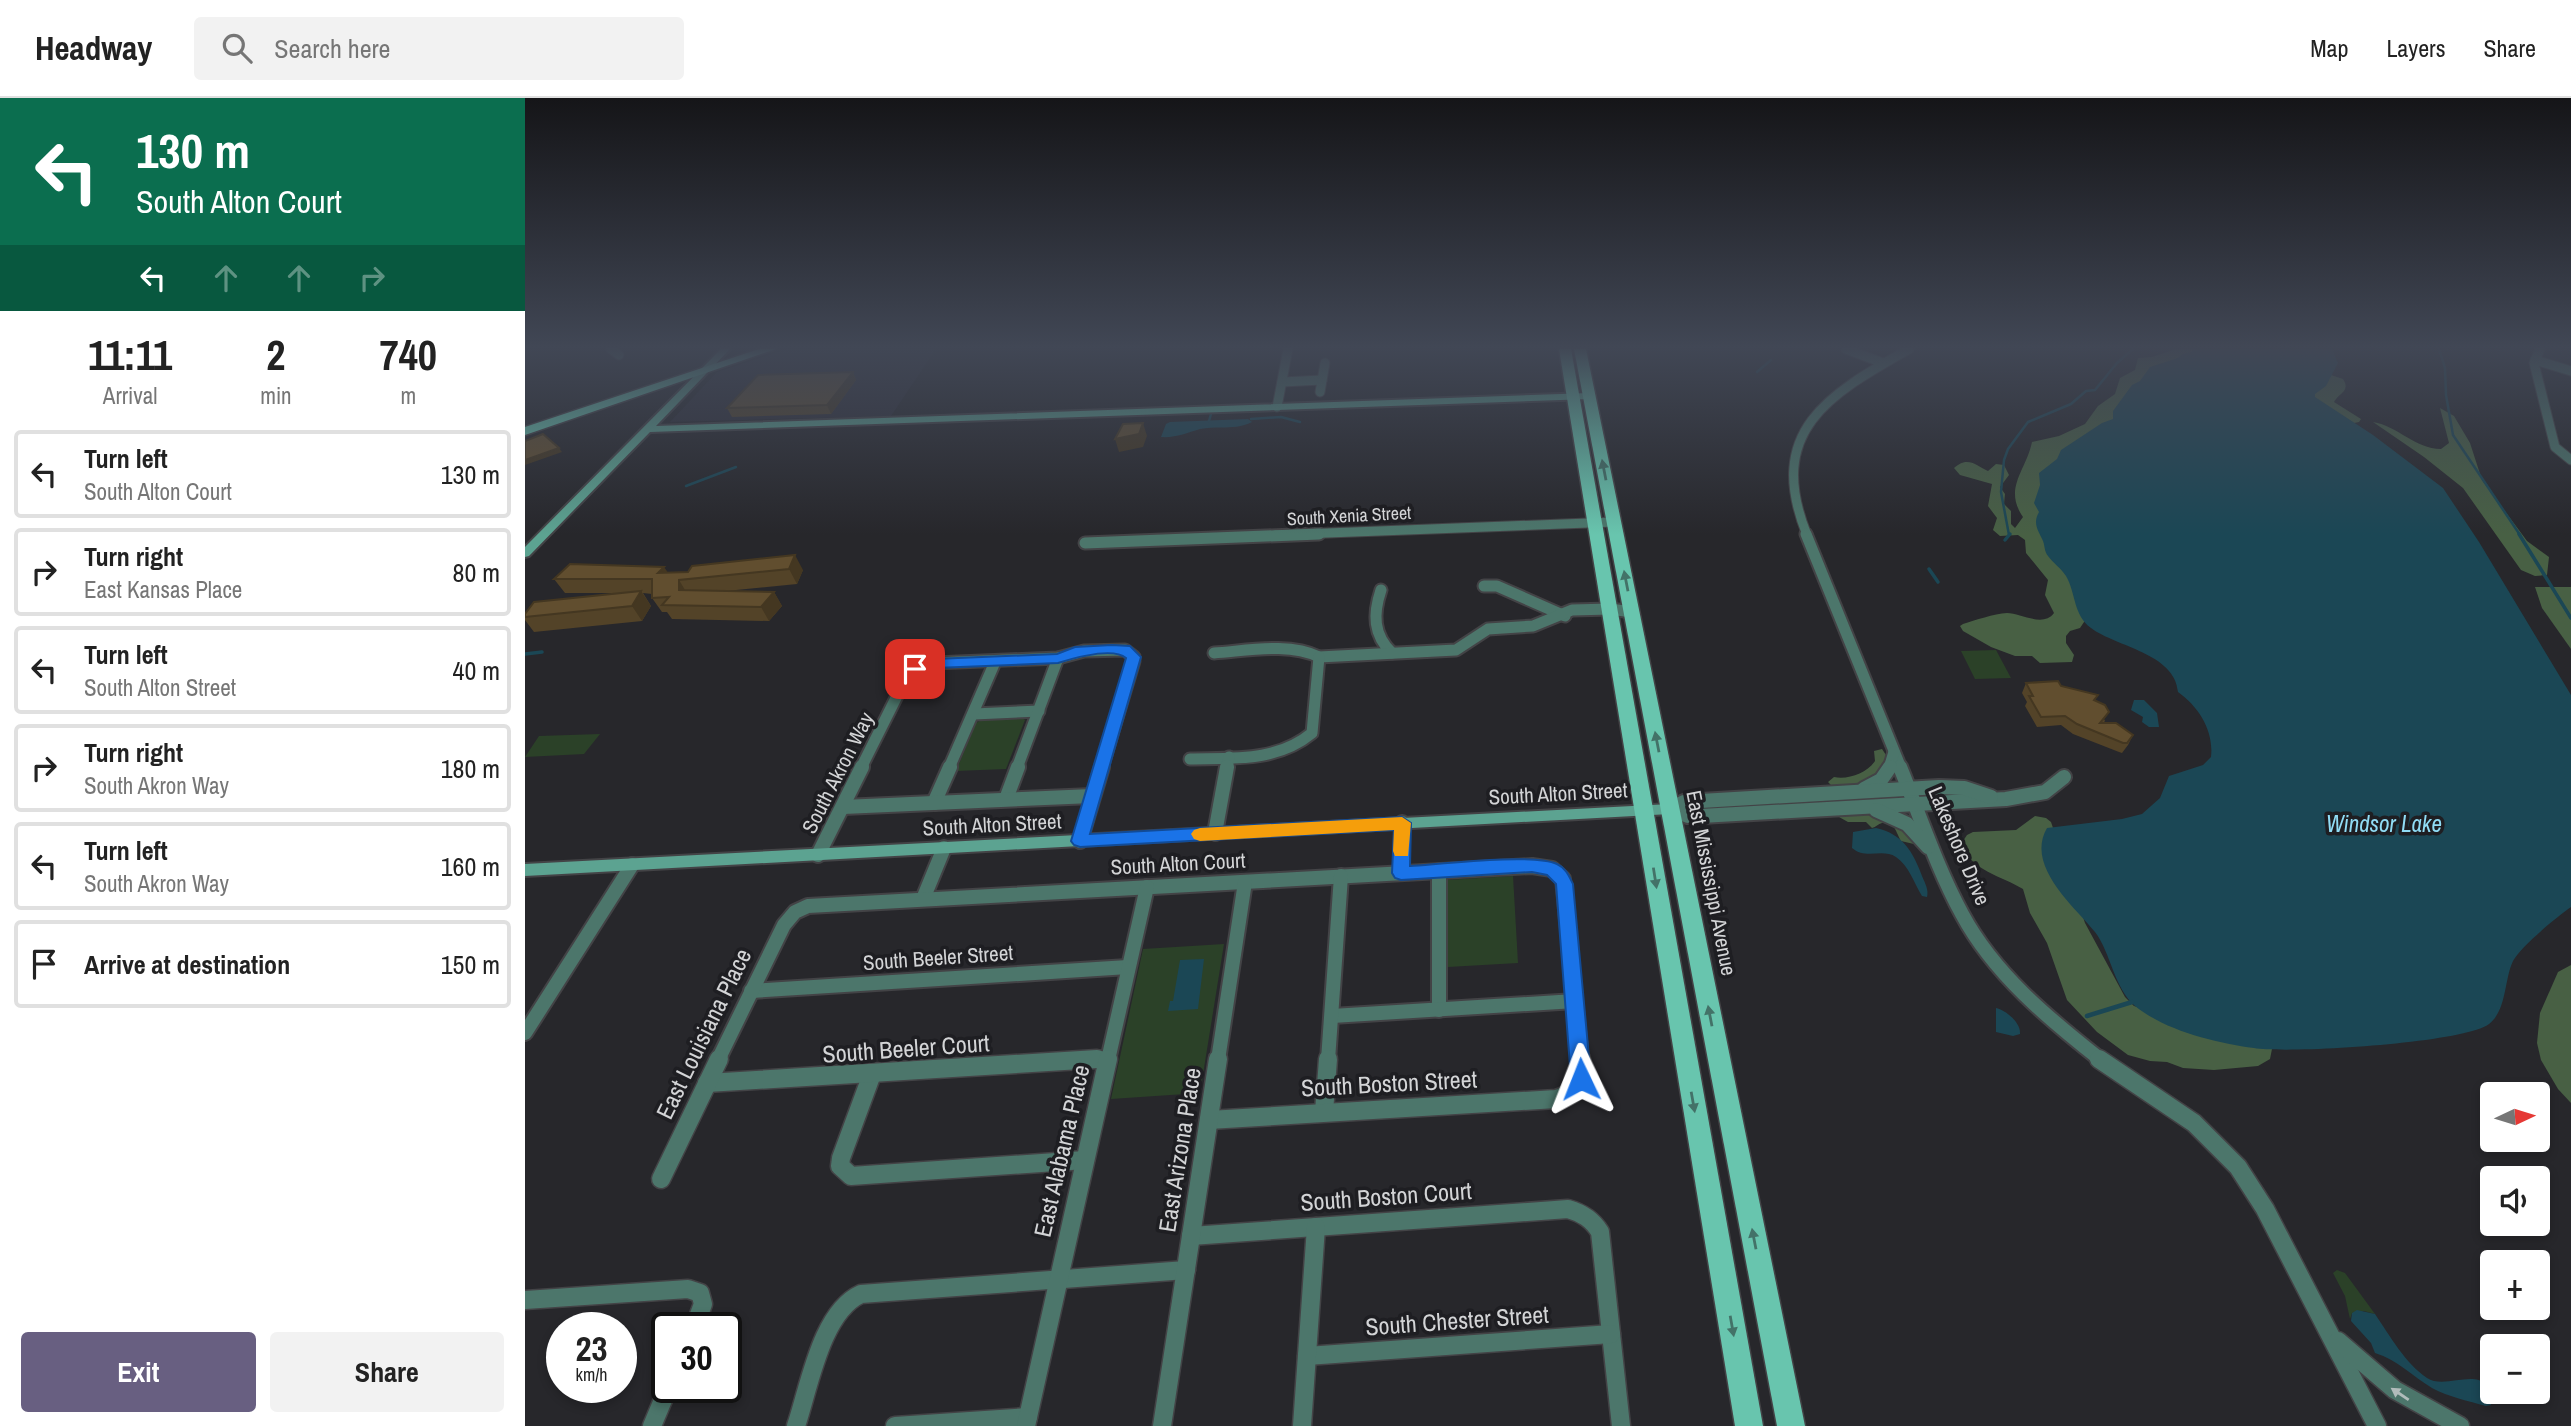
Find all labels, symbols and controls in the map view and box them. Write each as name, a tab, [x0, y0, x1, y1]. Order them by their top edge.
search box	[194, 17, 684, 80]
text: Headway	[35, 26, 152, 70]
icon: search	[218, 29, 256, 67]
text: Search here	[274, 31, 390, 66]
text: Map	[2310, 32, 2348, 64]
text: Layers	[2386, 32, 2445, 64]
text: Share	[2483, 32, 2536, 64]
text: 130 m	[136, 117, 250, 183]
icon: left	[21, 126, 112, 217]
text: South Alton Court	[136, 180, 342, 223]
icon: left	[134, 259, 172, 297]
icon: ahead	[207, 259, 245, 297]
icon: ahead	[280, 259, 318, 297]
icon: right	[353, 259, 391, 297]
text: 11:11	[88, 327, 172, 383]
text: 2	[266, 327, 285, 383]
text: 740	[380, 327, 437, 383]
text: Arrival	[103, 380, 157, 411]
text: min	[260, 380, 292, 411]
text: m	[400, 380, 416, 411]
text: Turn left	[84, 441, 168, 476]
icon: left	[25, 455, 63, 493]
text: 130 m	[441, 457, 500, 492]
one-way arrow	[1599, 459, 1610, 481]
text: South Alton Court	[84, 476, 232, 507]
street label: South Xenia Street	[1286, 500, 1412, 531]
text: Turn right	[84, 539, 183, 574]
icon: right	[25, 553, 63, 591]
text: 80 m	[453, 555, 500, 590]
one-way arrow	[1620, 570, 1631, 592]
text: East Kansas Place	[84, 574, 242, 605]
text: Turn left	[84, 637, 168, 672]
pin	[885, 639, 945, 699]
icon: arrive	[896, 650, 934, 688]
icon: left	[25, 651, 63, 689]
text: 40 m	[453, 653, 500, 688]
text: South Alton Street	[84, 672, 236, 703]
street label: South Akron Way	[795, 707, 881, 838]
one-way arrow	[1651, 731, 1662, 753]
text: Turn right	[84, 735, 183, 770]
icon: right	[25, 749, 63, 787]
text: 180 m	[441, 751, 500, 786]
text: South Akron Way	[84, 770, 229, 801]
street label: South Alton Street	[1488, 775, 1628, 812]
street label: Lakeshore Drive	[1921, 782, 1997, 910]
street label: East Mississippi Avenue	[1679, 788, 1744, 978]
street label: South Alton Street	[922, 806, 1062, 843]
water label: Windsor Lake	[2326, 808, 2442, 839]
text: Turn left	[84, 833, 168, 868]
street label: South Alton Court	[1110, 845, 1246, 882]
icon: left	[25, 847, 63, 885]
text: 160 m	[441, 849, 500, 884]
one-way arrow	[1650, 867, 1661, 889]
text: South Akron Way	[84, 868, 229, 899]
street label: South Beeler Street	[862, 938, 1014, 977]
street label: East Louisiana Place	[648, 943, 758, 1124]
icon: arrive	[25, 945, 63, 983]
text: Arrive at destination	[84, 947, 290, 982]
text: 150 m	[441, 947, 500, 982]
one-way arrow	[1704, 1005, 1715, 1027]
street label: South Beeler Court	[821, 1026, 991, 1070]
position arrow	[1544, 1042, 1618, 1116]
street label: East Alabama Place	[1026, 1061, 1096, 1240]
street label: South Boston Street	[1300, 1062, 1478, 1104]
street label: East Arizona Place	[1150, 1065, 1208, 1234]
north arrow	[2480, 1082, 2550, 1152]
map controls	[2480, 1082, 2550, 1404]
one-way arrow	[1688, 1091, 1699, 1113]
button: sound	[2480, 1166, 2550, 1236]
street label: South Boston Court	[1299, 1174, 1473, 1218]
one-way arrow	[1748, 1228, 1759, 1250]
button: +	[2480, 1250, 2550, 1320]
street label: South Chester Street	[1364, 1298, 1550, 1342]
speed limit sign: 30	[651, 1312, 742, 1403]
one-way arrow	[1727, 1315, 1738, 1337]
text: 23	[576, 1325, 607, 1372]
button: Exit	[21, 1332, 256, 1412]
button: Share	[270, 1332, 504, 1412]
button: −	[2480, 1334, 2550, 1404]
text: km/h	[576, 1362, 608, 1387]
one-way arrow	[2391, 1387, 2409, 1401]

